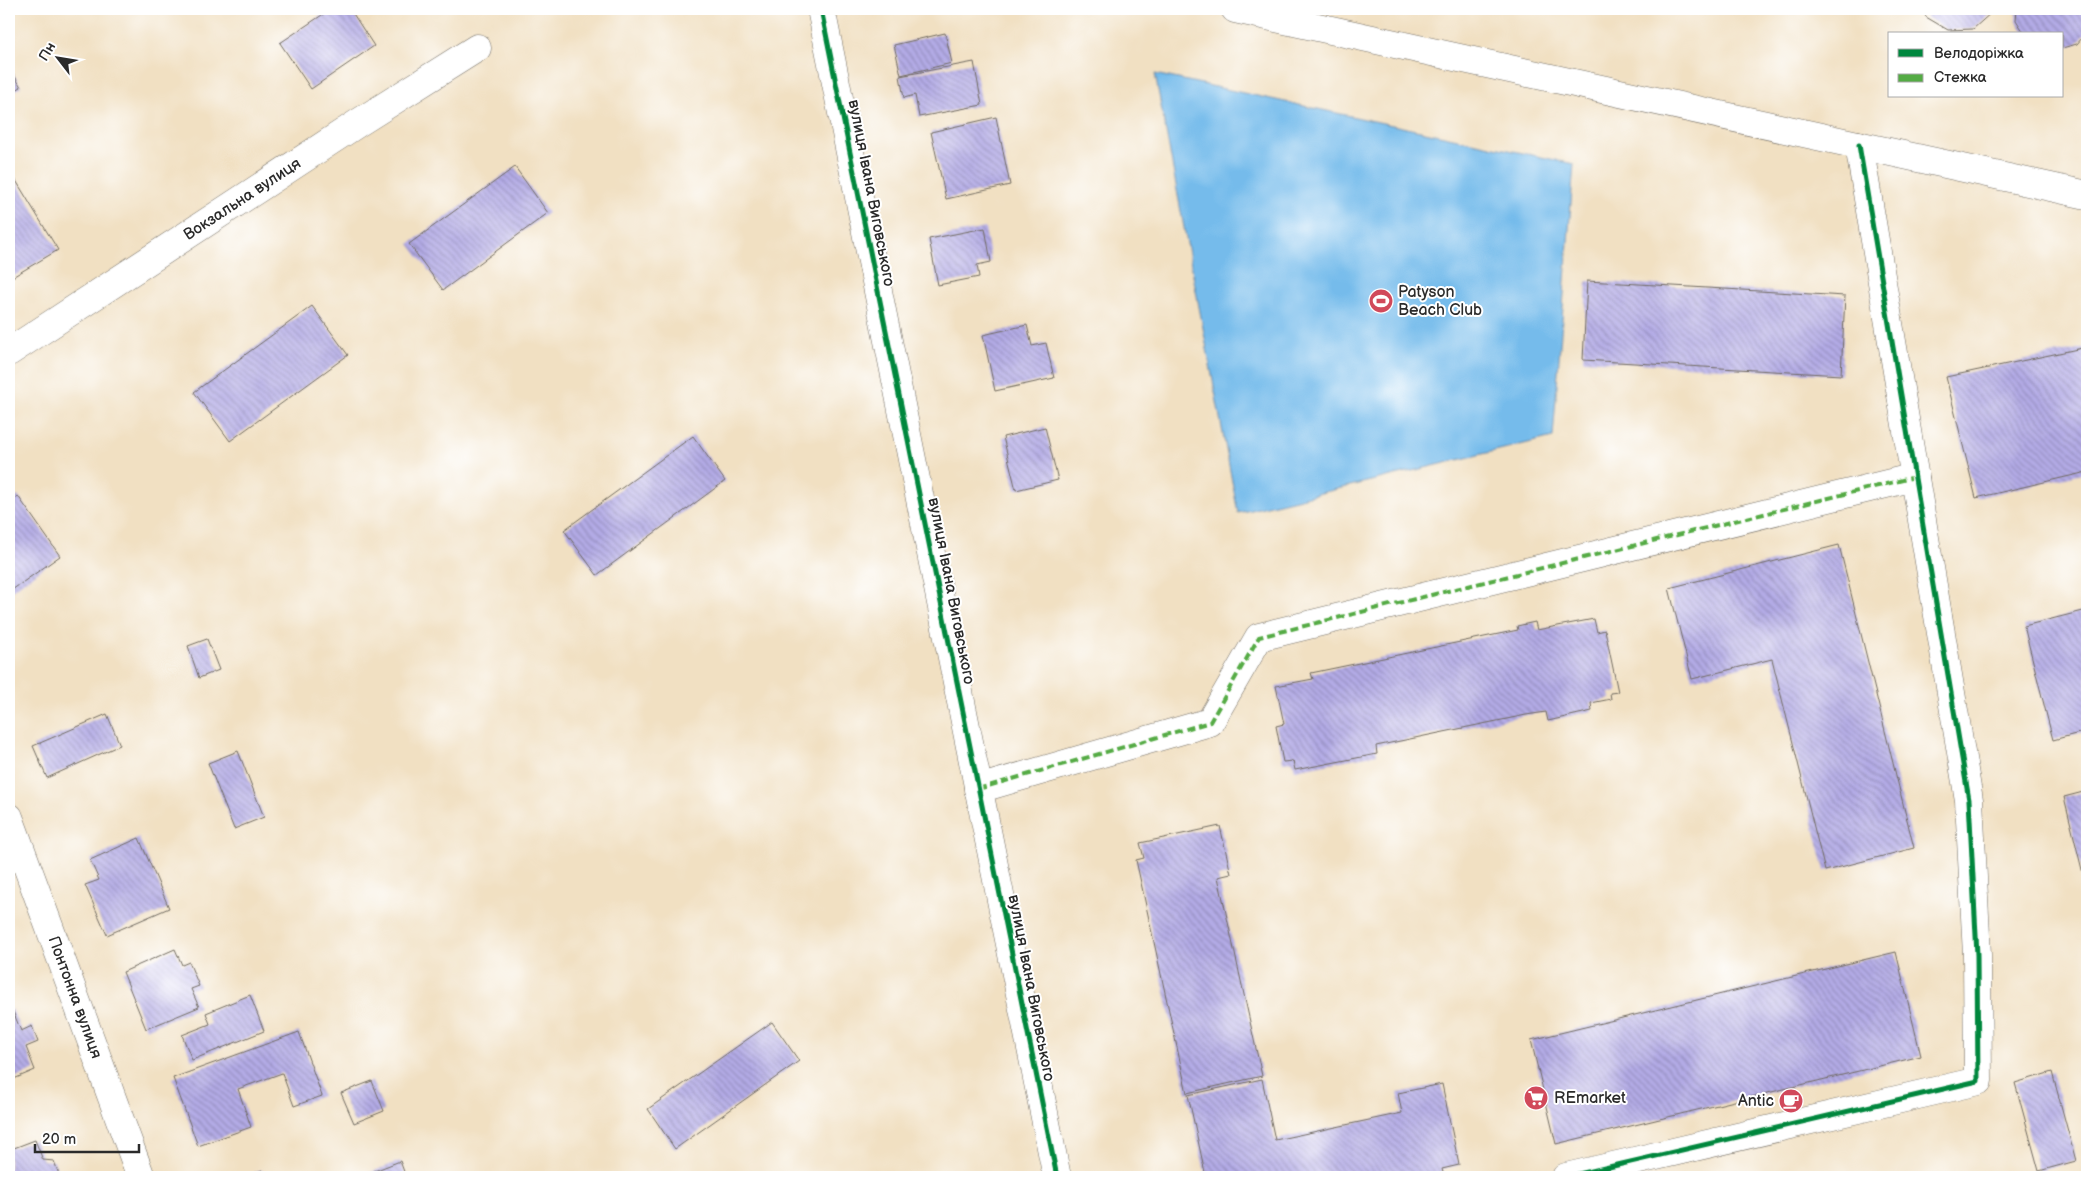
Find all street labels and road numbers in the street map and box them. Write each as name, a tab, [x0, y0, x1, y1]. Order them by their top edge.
street label: вулиця Івана Виговського	[844, 98, 898, 288]
street label: Вокзальна вулиця	[180, 154, 305, 244]
street label: вулиця Івана Виговського	[924, 496, 978, 686]
street label: вулиця Івана Виговського	[1004, 893, 1058, 1083]
street label: Понтонна вулиця	[44, 933, 106, 1061]

